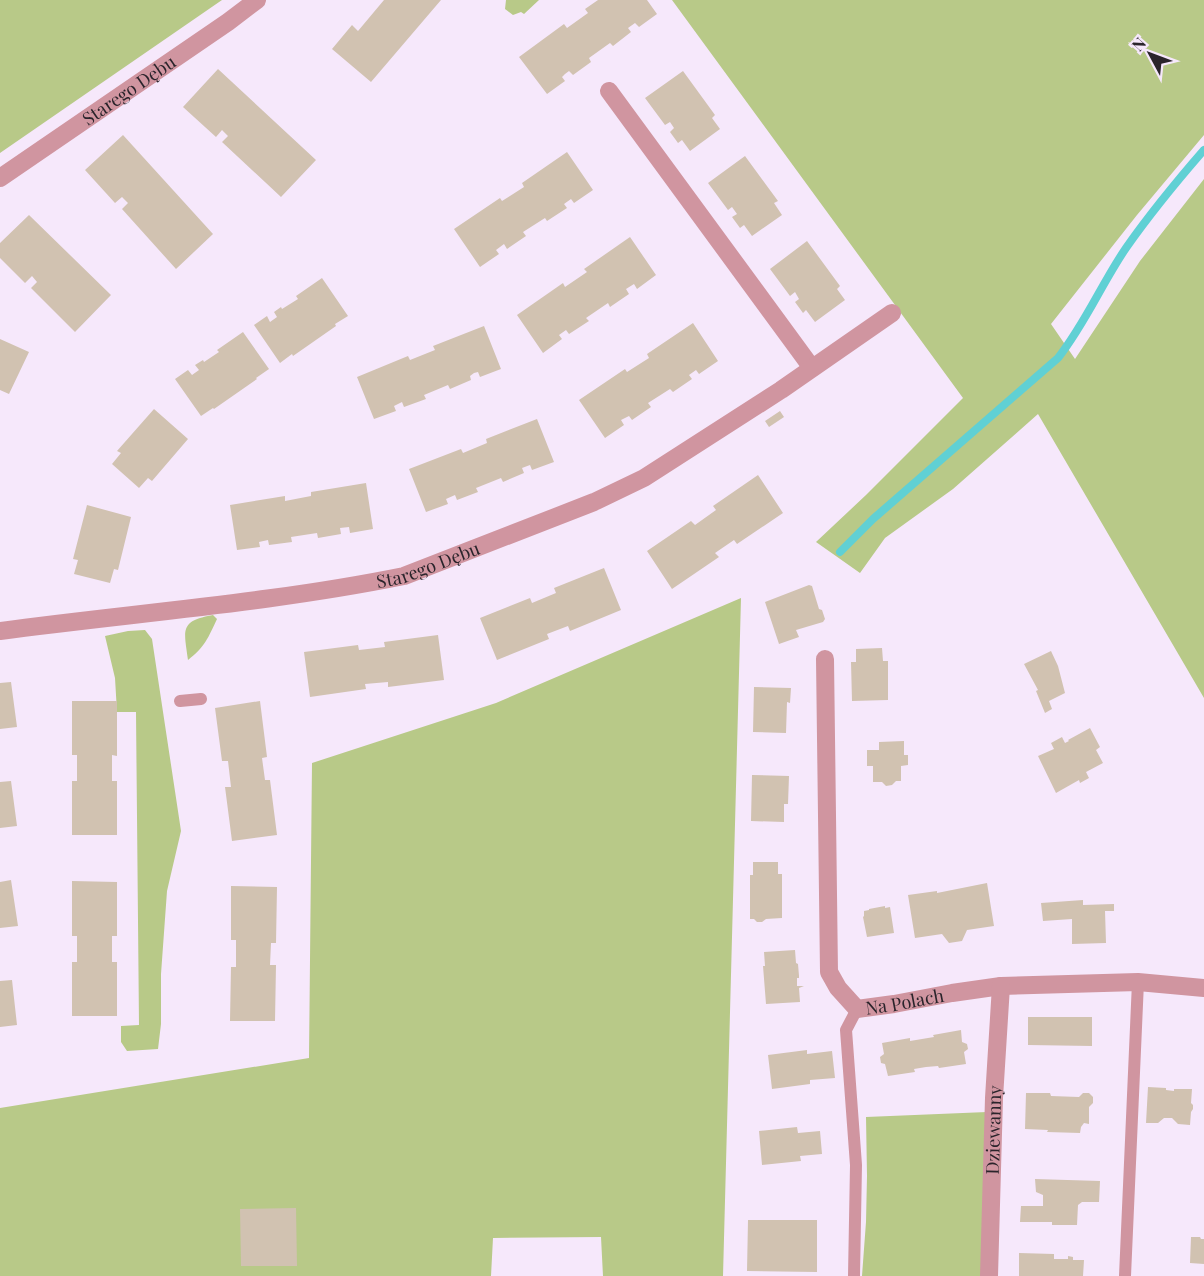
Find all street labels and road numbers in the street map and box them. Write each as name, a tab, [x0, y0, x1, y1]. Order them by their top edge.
street label: Starego Dębu	[77, 49, 181, 130]
street label: Starego Dębu	[374, 535, 484, 593]
street label: Na Polach	[864, 983, 946, 1020]
street label: Dziewanny	[980, 1085, 1007, 1175]

